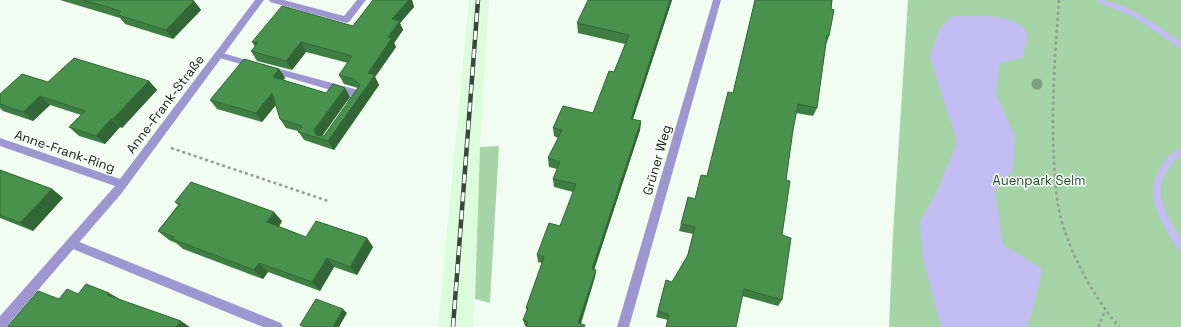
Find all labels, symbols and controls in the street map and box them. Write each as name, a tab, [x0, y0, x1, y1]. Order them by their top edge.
street label: Anne-Frank-Straße	[122, 51, 208, 157]
street label: Grüner Weg	[639, 123, 675, 197]
street label: Anne-Frank-Ring	[13, 126, 117, 176]
park label: Auenpark Selm	[993, 172, 1085, 189]

